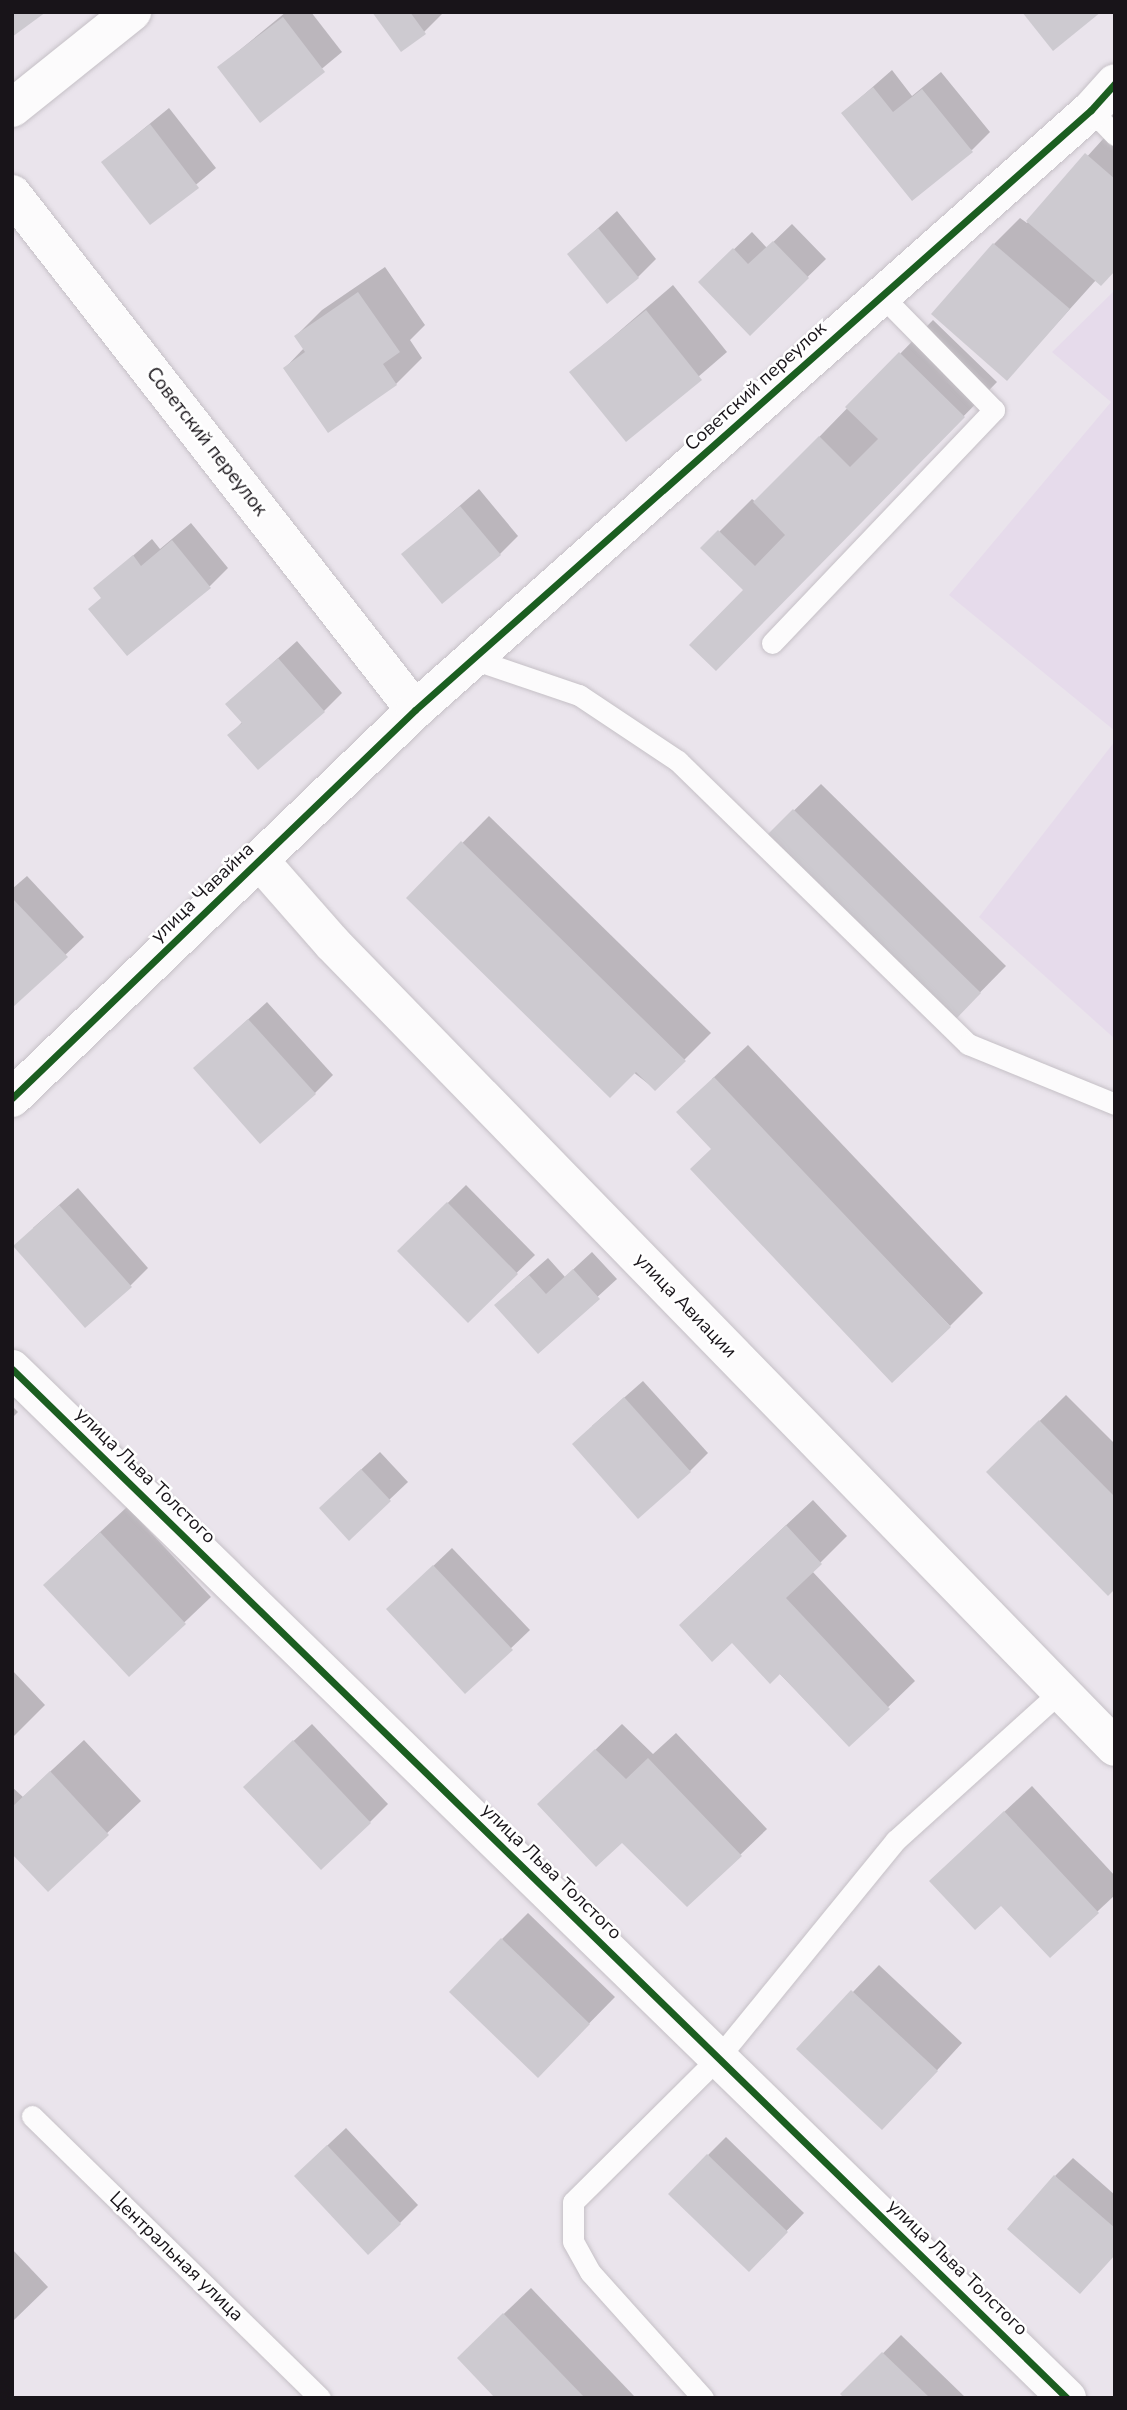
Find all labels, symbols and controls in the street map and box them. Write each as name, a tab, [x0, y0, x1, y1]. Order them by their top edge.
street label: Советский переулок	[681, 318, 831, 456]
street label: Советский переулок	[141, 363, 271, 521]
street label: улица Чавайна	[147, 838, 259, 948]
street label: улица Авиации	[629, 1249, 741, 1363]
street label: улица Льва Толстого	[70, 1403, 220, 1549]
street label: улица Льва Толстого	[476, 1799, 626, 1945]
street label: Центральная улица	[104, 2187, 248, 2327]
street label: улица Льва Толстого	[882, 2195, 1032, 2341]

